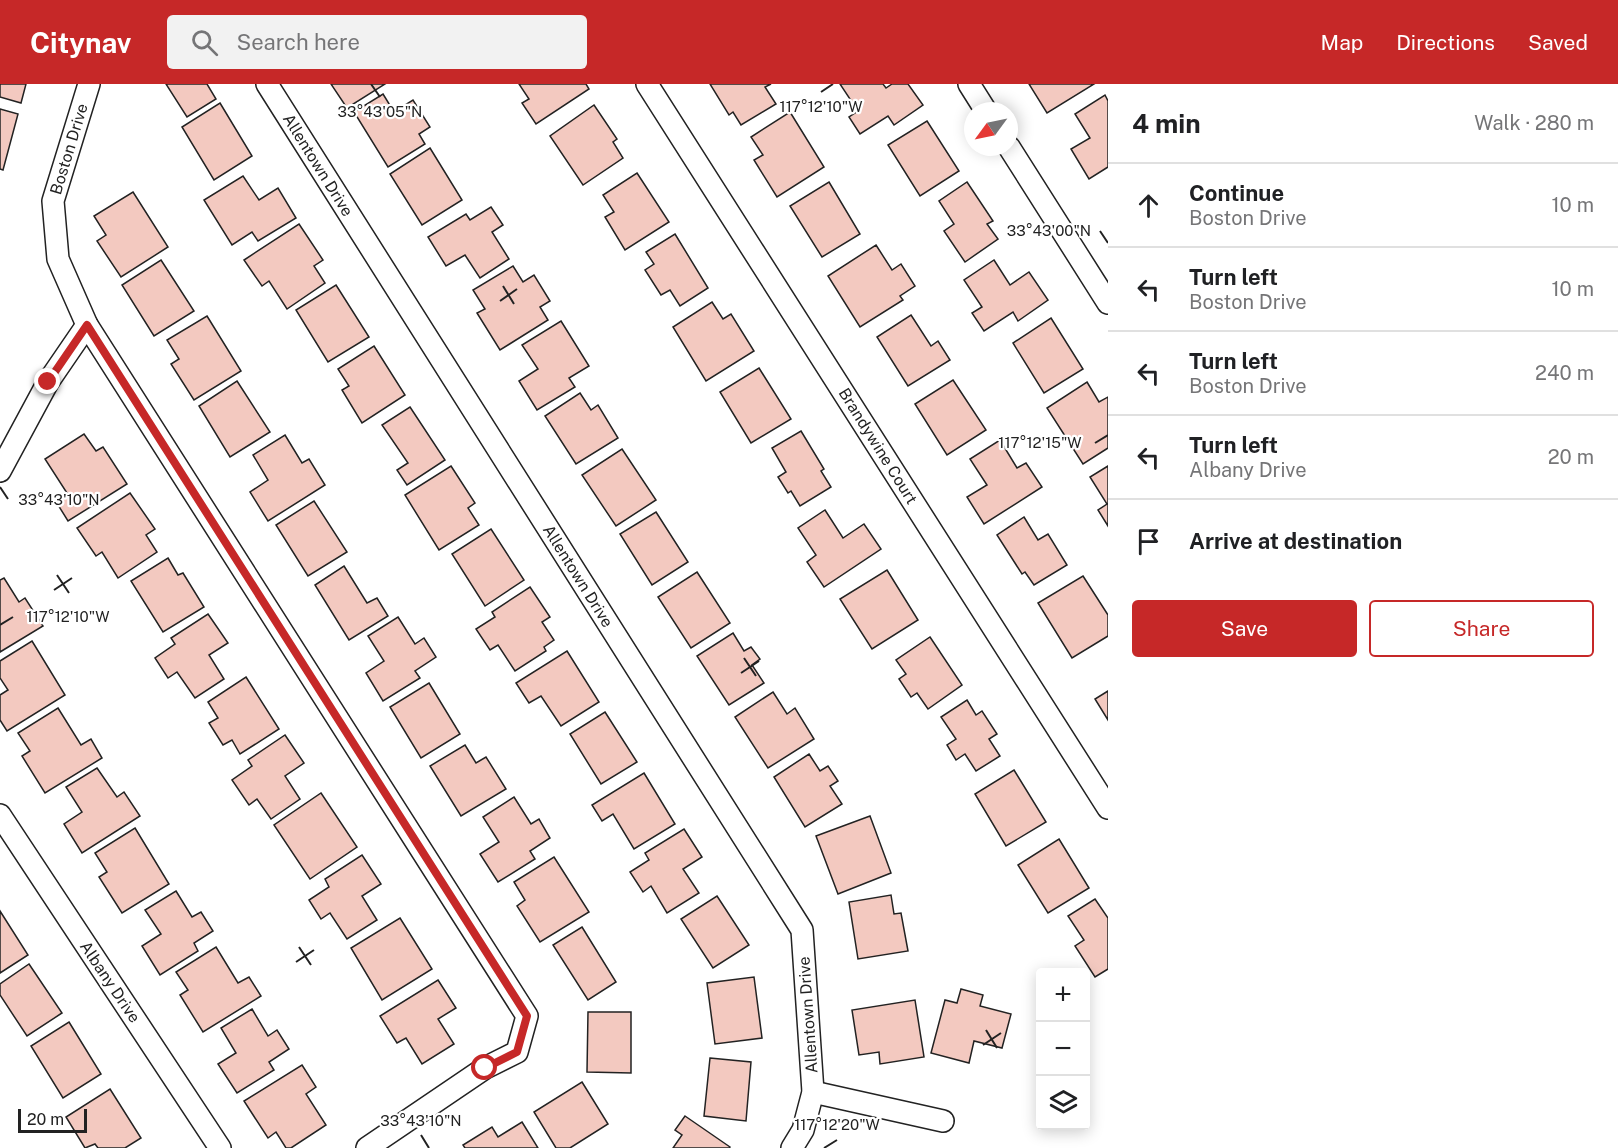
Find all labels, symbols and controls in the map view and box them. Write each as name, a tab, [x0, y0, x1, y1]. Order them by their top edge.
search box	[167, 15, 587, 69]
text: Citynav	[30, 26, 131, 59]
icon: search	[188, 26, 221, 59]
text: Search here	[236, 29, 360, 55]
text: Map	[1321, 30, 1363, 55]
text: Directions	[1396, 30, 1495, 55]
text: Saved	[1528, 30, 1588, 55]
text: 117°12'10"W	[780, 98, 862, 115]
street label: Boston Drive	[46, 101, 92, 197]
north arrow	[964, 102, 1018, 156]
text: 33°43'05"N	[338, 103, 422, 120]
text: 4 min	[1132, 108, 1201, 139]
street label: Allentown Drive	[279, 110, 357, 220]
text: Walk · 280 m	[1474, 111, 1594, 135]
text: Continue	[1189, 180, 1284, 206]
icon: ahead	[1132, 189, 1165, 222]
text: 10 m	[1551, 193, 1594, 217]
text: Boston Drive	[1189, 206, 1307, 230]
text: 33°43'00"N	[1007, 222, 1091, 239]
text: Turn left	[1189, 264, 1278, 290]
icon: left	[1132, 273, 1165, 306]
text: 10 m	[1551, 277, 1594, 301]
text: Boston Drive	[1189, 290, 1307, 314]
text: Turn left	[1189, 348, 1278, 374]
icon: left	[1132, 357, 1165, 390]
text: 240 m	[1535, 361, 1594, 385]
route end	[34, 368, 60, 394]
text: Boston Drive	[1189, 374, 1307, 398]
street label: Brandywine Court	[835, 384, 921, 508]
text: Turn left	[1189, 432, 1278, 458]
text: 117°12'15"W	[998, 434, 1082, 451]
icon: left	[1132, 441, 1165, 474]
text: 20 m	[1548, 445, 1594, 469]
text: Albany Drive	[1189, 458, 1307, 482]
text: 33°43'10"N	[18, 491, 100, 508]
street label: Allentown Drive	[539, 521, 617, 631]
icon: arrive	[1132, 525, 1165, 558]
text: Arrive at destination	[1189, 528, 1402, 554]
button: Save	[1132, 600, 1357, 657]
button: Share	[1369, 600, 1594, 657]
text: 117°12'10"W	[27, 608, 109, 625]
street label: Albany Drive	[76, 938, 144, 1026]
street label: Allentown Drive	[794, 956, 822, 1074]
map controls	[1036, 968, 1090, 1130]
button: +	[1036, 968, 1090, 1022]
button: −	[1036, 1022, 1090, 1076]
route start	[471, 1054, 497, 1080]
button: layers	[1036, 1076, 1090, 1130]
scale bar	[18, 1106, 87, 1134]
text: 20 m	[27, 1110, 64, 1129]
text: 33°43'10"N	[380, 1112, 462, 1129]
text: 117°12'20"W	[794, 1116, 880, 1133]

